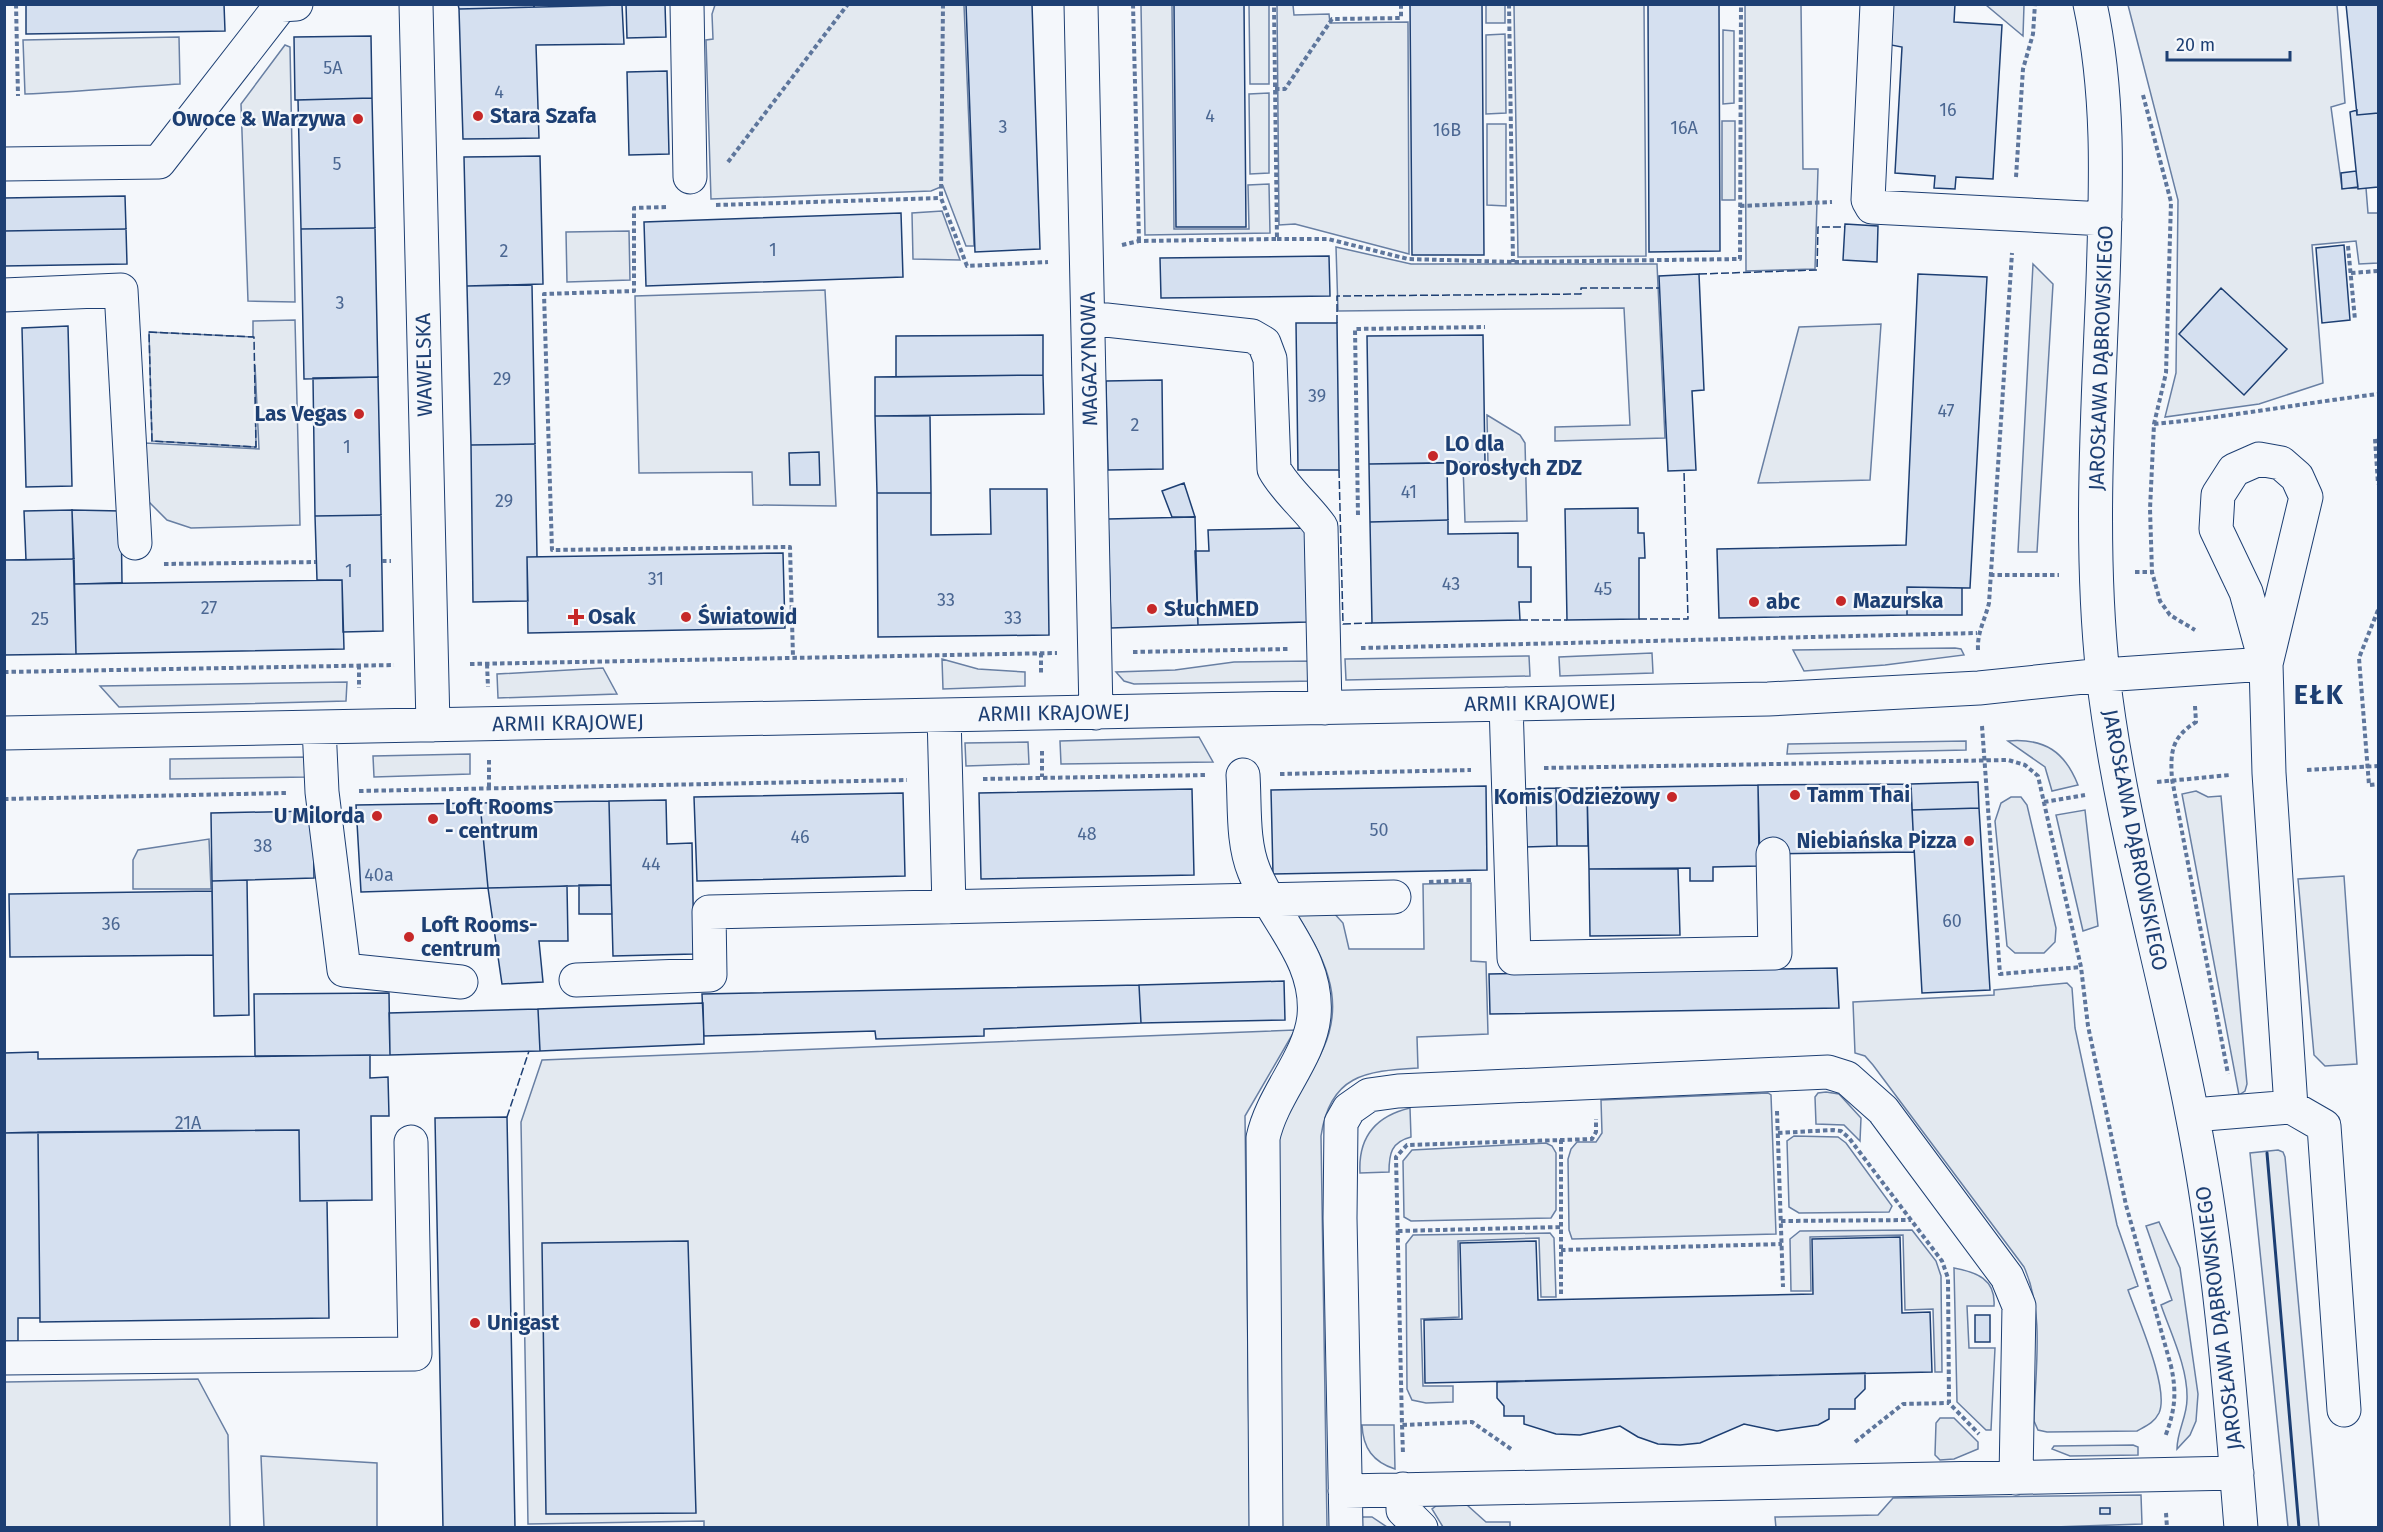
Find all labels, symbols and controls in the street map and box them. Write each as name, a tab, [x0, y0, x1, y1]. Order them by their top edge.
scale bar	[2167, 24, 2290, 62]
text: 20 m	[2176, 34, 2215, 56]
house number: 5A	[323, 57, 343, 79]
house number: 4	[494, 81, 504, 103]
house number: 16	[1939, 99, 1957, 121]
place label: Stara Szafa	[490, 103, 597, 129]
house number: 4	[1205, 105, 1215, 127]
place label: Owoce & Warzywa	[172, 106, 346, 132]
marker: Stara Szafa	[471, 109, 485, 123]
marker: Owoce & Warzywa	[351, 112, 365, 126]
house number: 3	[999, 116, 1007, 138]
house number: 16A	[1670, 117, 1699, 139]
house number: 16B	[1433, 119, 1461, 141]
house number: 5	[332, 153, 342, 175]
street label: JAROSŁAWA DĄBROWSKIEGO	[2083, 225, 2119, 491]
house number: 1	[769, 239, 777, 261]
house number: 2	[500, 240, 509, 262]
house number: 3	[336, 292, 344, 314]
street label: MAGAZYNOWA	[1075, 292, 1103, 426]
street label: WAWELSKA	[410, 313, 438, 417]
house number: 29	[493, 368, 511, 390]
house number: 39	[1308, 385, 1326, 407]
house number: 47	[1937, 400, 1955, 422]
place label: Las Vegas	[254, 401, 347, 427]
marker: Las Vegas	[352, 407, 366, 421]
house number: 2	[1131, 414, 1140, 436]
place label: LO dla Dorosłych ZDZ	[1445, 431, 1582, 481]
house number: 1	[343, 436, 351, 458]
marker: LO dla Dorosłych ZDZ	[1426, 449, 1440, 463]
house number: 41	[1401, 481, 1417, 503]
house number: 29	[495, 490, 513, 512]
house number: 1	[345, 560, 353, 582]
house number: 31	[648, 568, 664, 590]
house number: 43	[1442, 573, 1460, 595]
house number: 45	[1594, 578, 1612, 600]
place label: Mazurska	[1853, 588, 1944, 614]
house number: 33	[937, 589, 955, 611]
place label: abc	[1766, 589, 1800, 615]
marker: Mazurska	[1834, 594, 1848, 608]
marker: abc	[1747, 595, 1761, 609]
place label: SłuchMED	[1164, 596, 1259, 622]
house number: 27	[201, 597, 217, 619]
marker: SłuchMED	[1145, 602, 1159, 616]
place label: Światowid	[698, 603, 797, 630]
place label: Osak	[588, 604, 636, 630]
house number: 33	[1004, 607, 1022, 629]
house number: 25	[31, 608, 49, 630]
marker: Osak	[569, 610, 583, 624]
marker: Światowid	[679, 610, 693, 624]
district label: EŁK	[2294, 679, 2344, 711]
street label: ARMII KRAJOWEJ	[1464, 689, 1616, 717]
street label: ARMII KRAJOWEJ	[978, 699, 1130, 727]
street label: JAROSŁAWA DĄBROWSKIEGO	[2097, 707, 2173, 973]
street label: ARMII KRAJOWEJ	[492, 709, 644, 737]
place label: Tamm Thai	[1807, 782, 1910, 808]
place label: Komis Odzieżowy	[1494, 784, 1660, 810]
marker: Tamm Thai	[1788, 788, 1802, 802]
marker: Komis Odzieżowy	[1665, 790, 1679, 804]
place label: Loft Rooms - centrum	[445, 794, 553, 844]
place label: U Milorda	[274, 803, 365, 829]
marker: U Milorda	[370, 809, 384, 823]
marker: Loft Rooms - centrum	[426, 812, 440, 826]
house number: 50	[1369, 819, 1389, 841]
house number: 48	[1077, 823, 1097, 845]
house number: 46	[790, 826, 810, 848]
place label: Niebiańska Pizza	[1797, 828, 1957, 854]
marker: Niebiańska Pizza	[1962, 834, 1976, 848]
house number: 38	[254, 835, 273, 857]
house number: 44	[641, 853, 661, 875]
house number: 40a	[364, 864, 394, 886]
house number: 60	[1942, 910, 1962, 932]
place label: Loft Rooms- centrum	[421, 912, 537, 962]
house number: 36	[102, 913, 120, 935]
marker: Loft Rooms- centrum	[402, 930, 416, 944]
house number: 21A	[175, 1112, 202, 1134]
street label: JAROSŁAWA DĄBROWSKIEGO	[2190, 1185, 2248, 1451]
place label: Unigast	[487, 1310, 560, 1336]
marker: Unigast	[468, 1316, 482, 1330]

